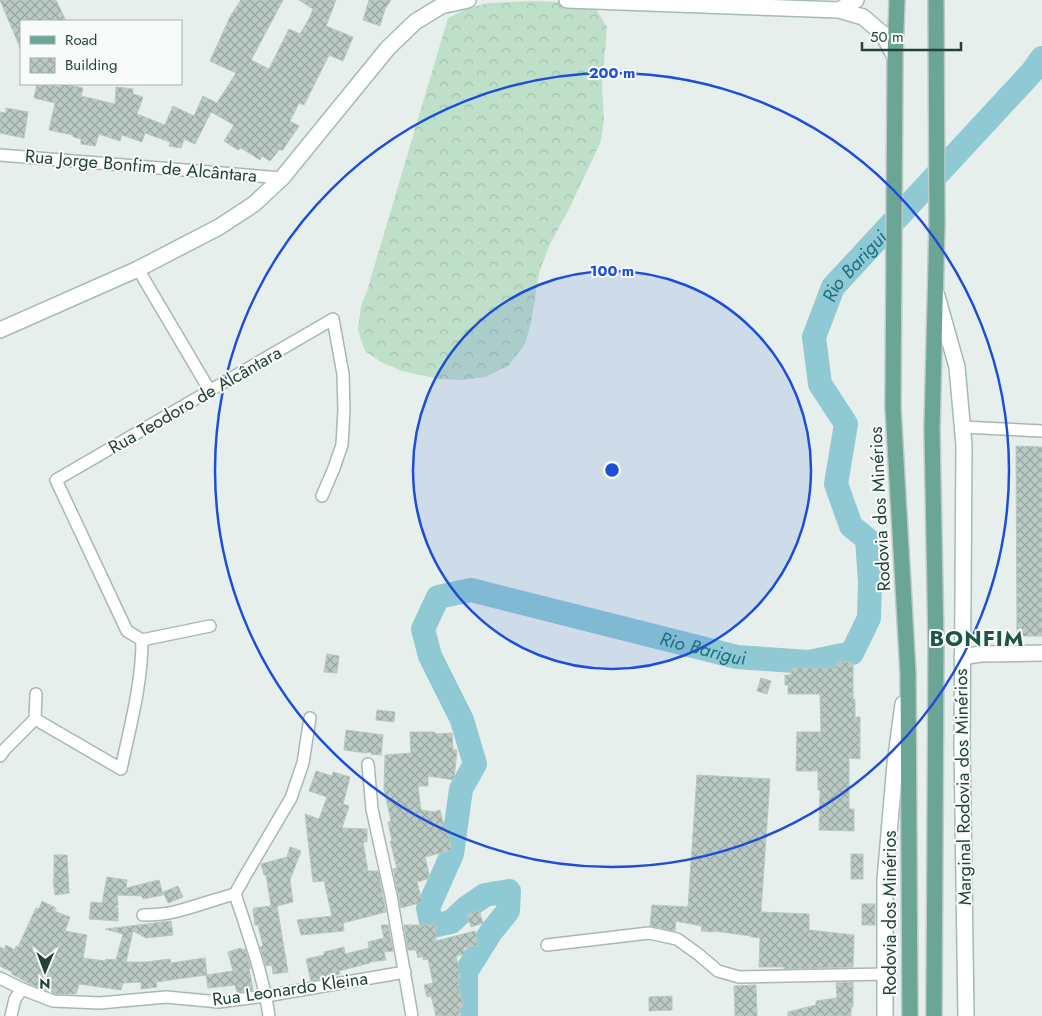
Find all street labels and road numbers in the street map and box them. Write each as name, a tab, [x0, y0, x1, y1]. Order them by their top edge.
street label: Rua Jorge Bonfim de Alcântara	[24, 143, 258, 189]
street label: Rua Teodoro de Alcântara	[104, 340, 286, 460]
street label: Rodovia dos Minérios	[863, 426, 897, 592]
street label: Marginal Rodovia dos Minérios	[948, 668, 978, 906]
street label: Rodovia dos Minérios	[877, 830, 903, 996]
street label: Rua Leonardo Kleina	[210, 965, 370, 1013]

